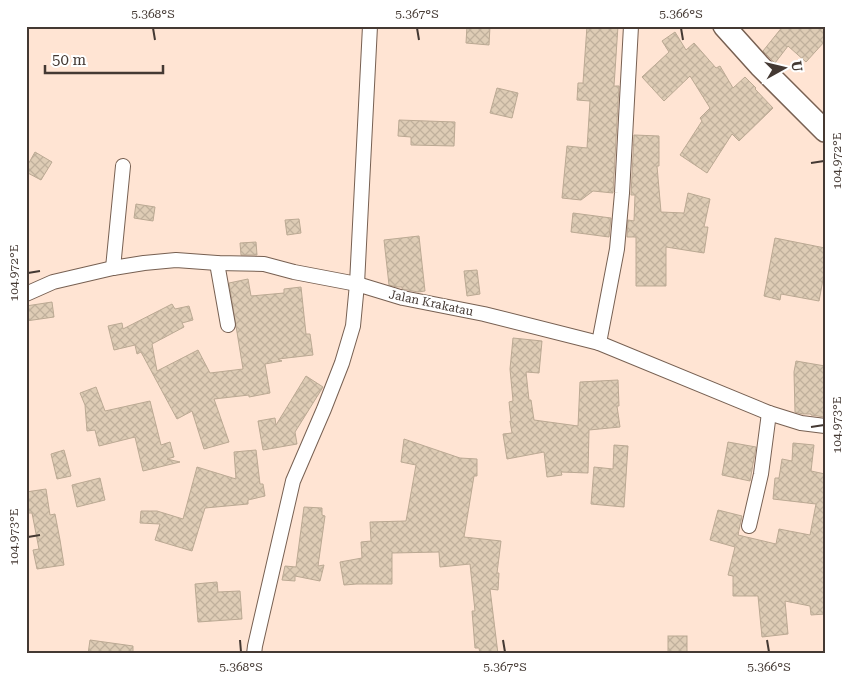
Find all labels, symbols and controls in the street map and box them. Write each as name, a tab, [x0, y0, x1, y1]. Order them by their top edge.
text: 5.368°S	[131, 7, 175, 21]
text: 5.367°S	[395, 7, 439, 21]
text: 5.366°S	[659, 7, 703, 21]
scale bar	[45, 42, 162, 74]
north arrow	[758, 42, 808, 92]
text: 50 m	[52, 51, 87, 69]
text: U	[788, 60, 806, 73]
text: 104.972°E	[830, 133, 844, 189]
text: 104.972°E	[7, 245, 21, 301]
street label: Jalan Krakatau	[388, 287, 475, 319]
text: 104.973°E	[830, 397, 844, 453]
text: 104.973°E	[7, 509, 21, 565]
text: 5.368°S	[219, 660, 263, 674]
text: 5.367°S	[483, 660, 527, 674]
text: 5.366°S	[747, 660, 791, 674]

